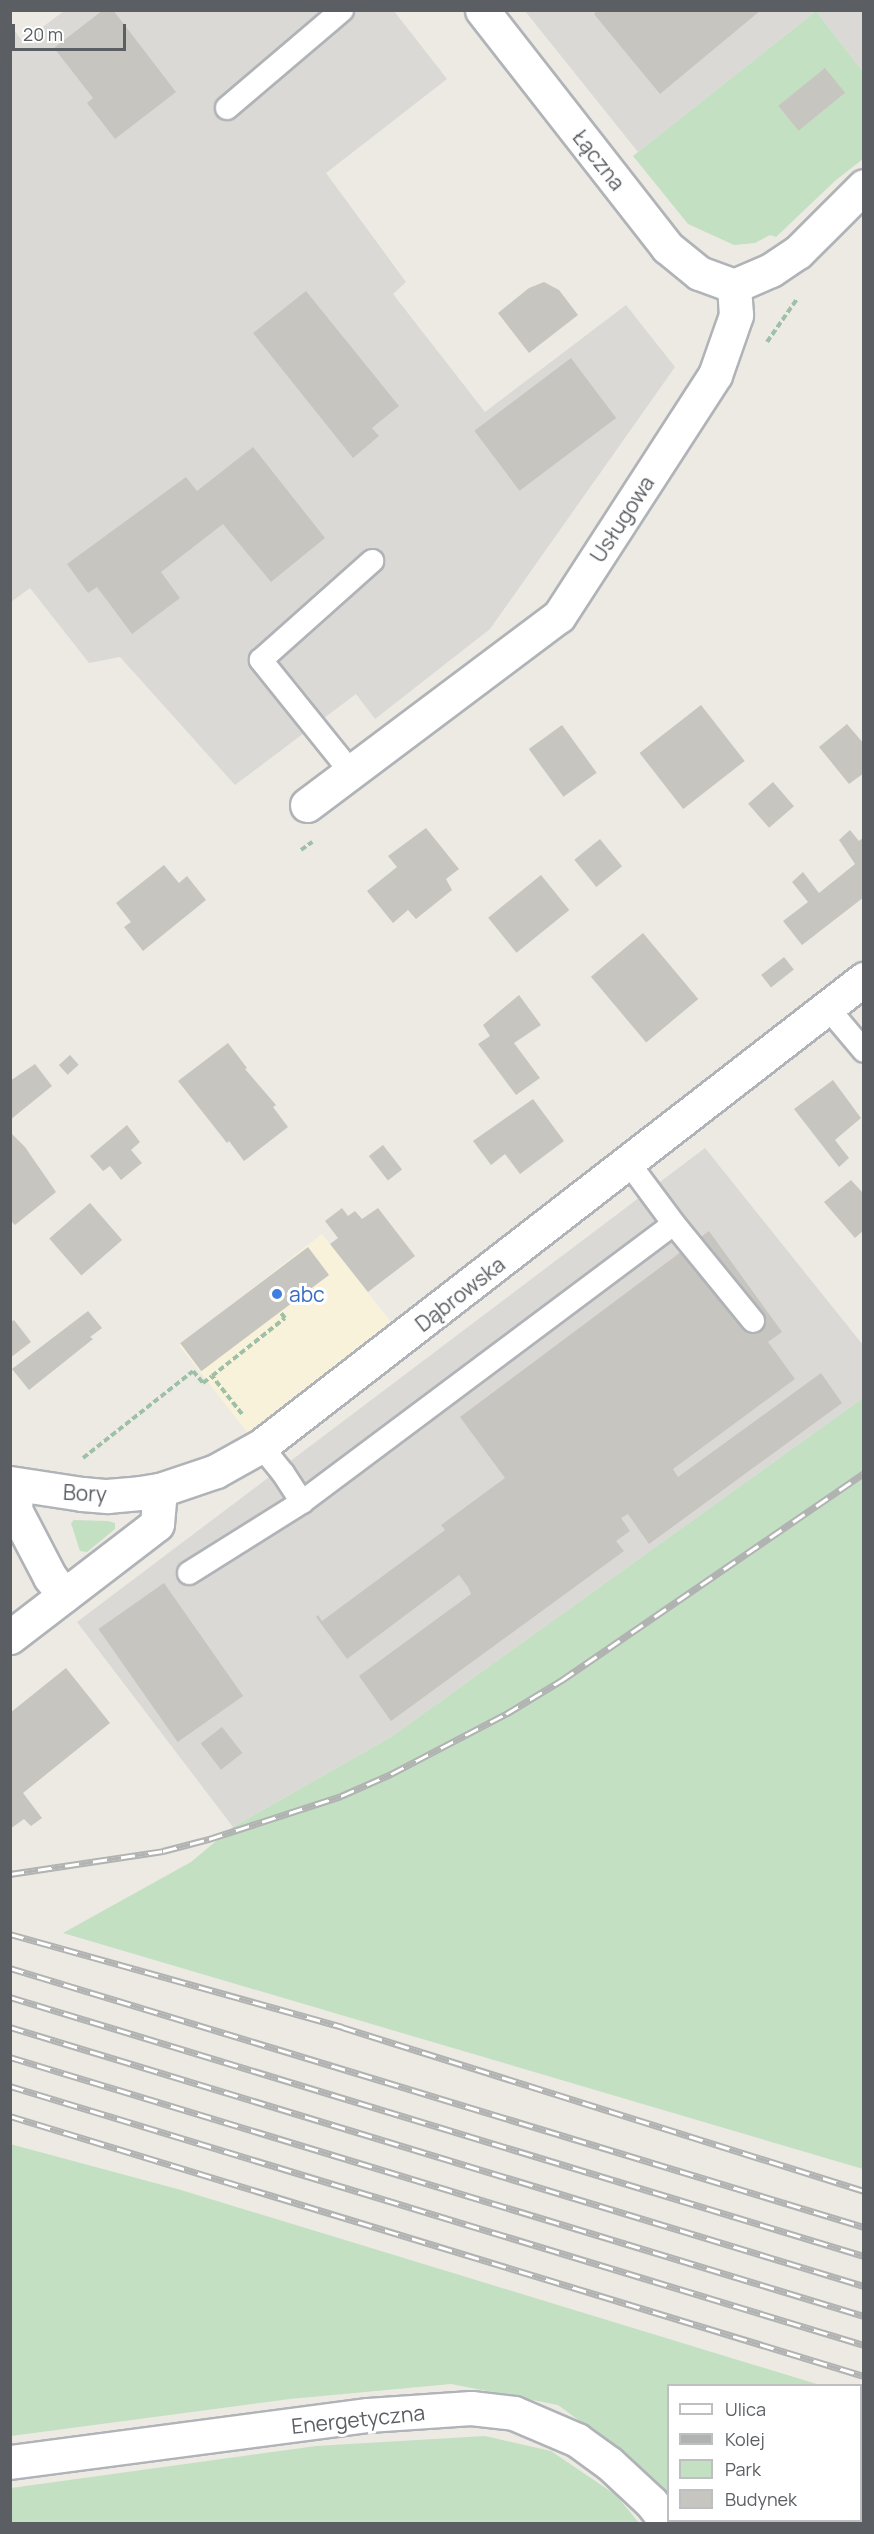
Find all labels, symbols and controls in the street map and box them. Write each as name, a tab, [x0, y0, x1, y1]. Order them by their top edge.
scale bar	[15, 12, 129, 50]
text: 20 m	[23, 22, 63, 46]
street label: Łączna	[568, 125, 630, 195]
street label: Usługowa	[585, 471, 659, 567]
street label: Dąbrowska	[410, 1251, 510, 1337]
place label: abc	[289, 1281, 325, 1307]
marker: abc	[270, 1287, 284, 1301]
street label: Bory	[62, 1479, 108, 1507]
legend	[667, 2384, 862, 2522]
text: Ulica	[725, 2397, 766, 2421]
street label: Energetyczna	[290, 2399, 426, 2439]
text: Kolej	[725, 2427, 765, 2451]
text: Park	[725, 2457, 761, 2481]
text: Budynek	[725, 2487, 797, 2511]

